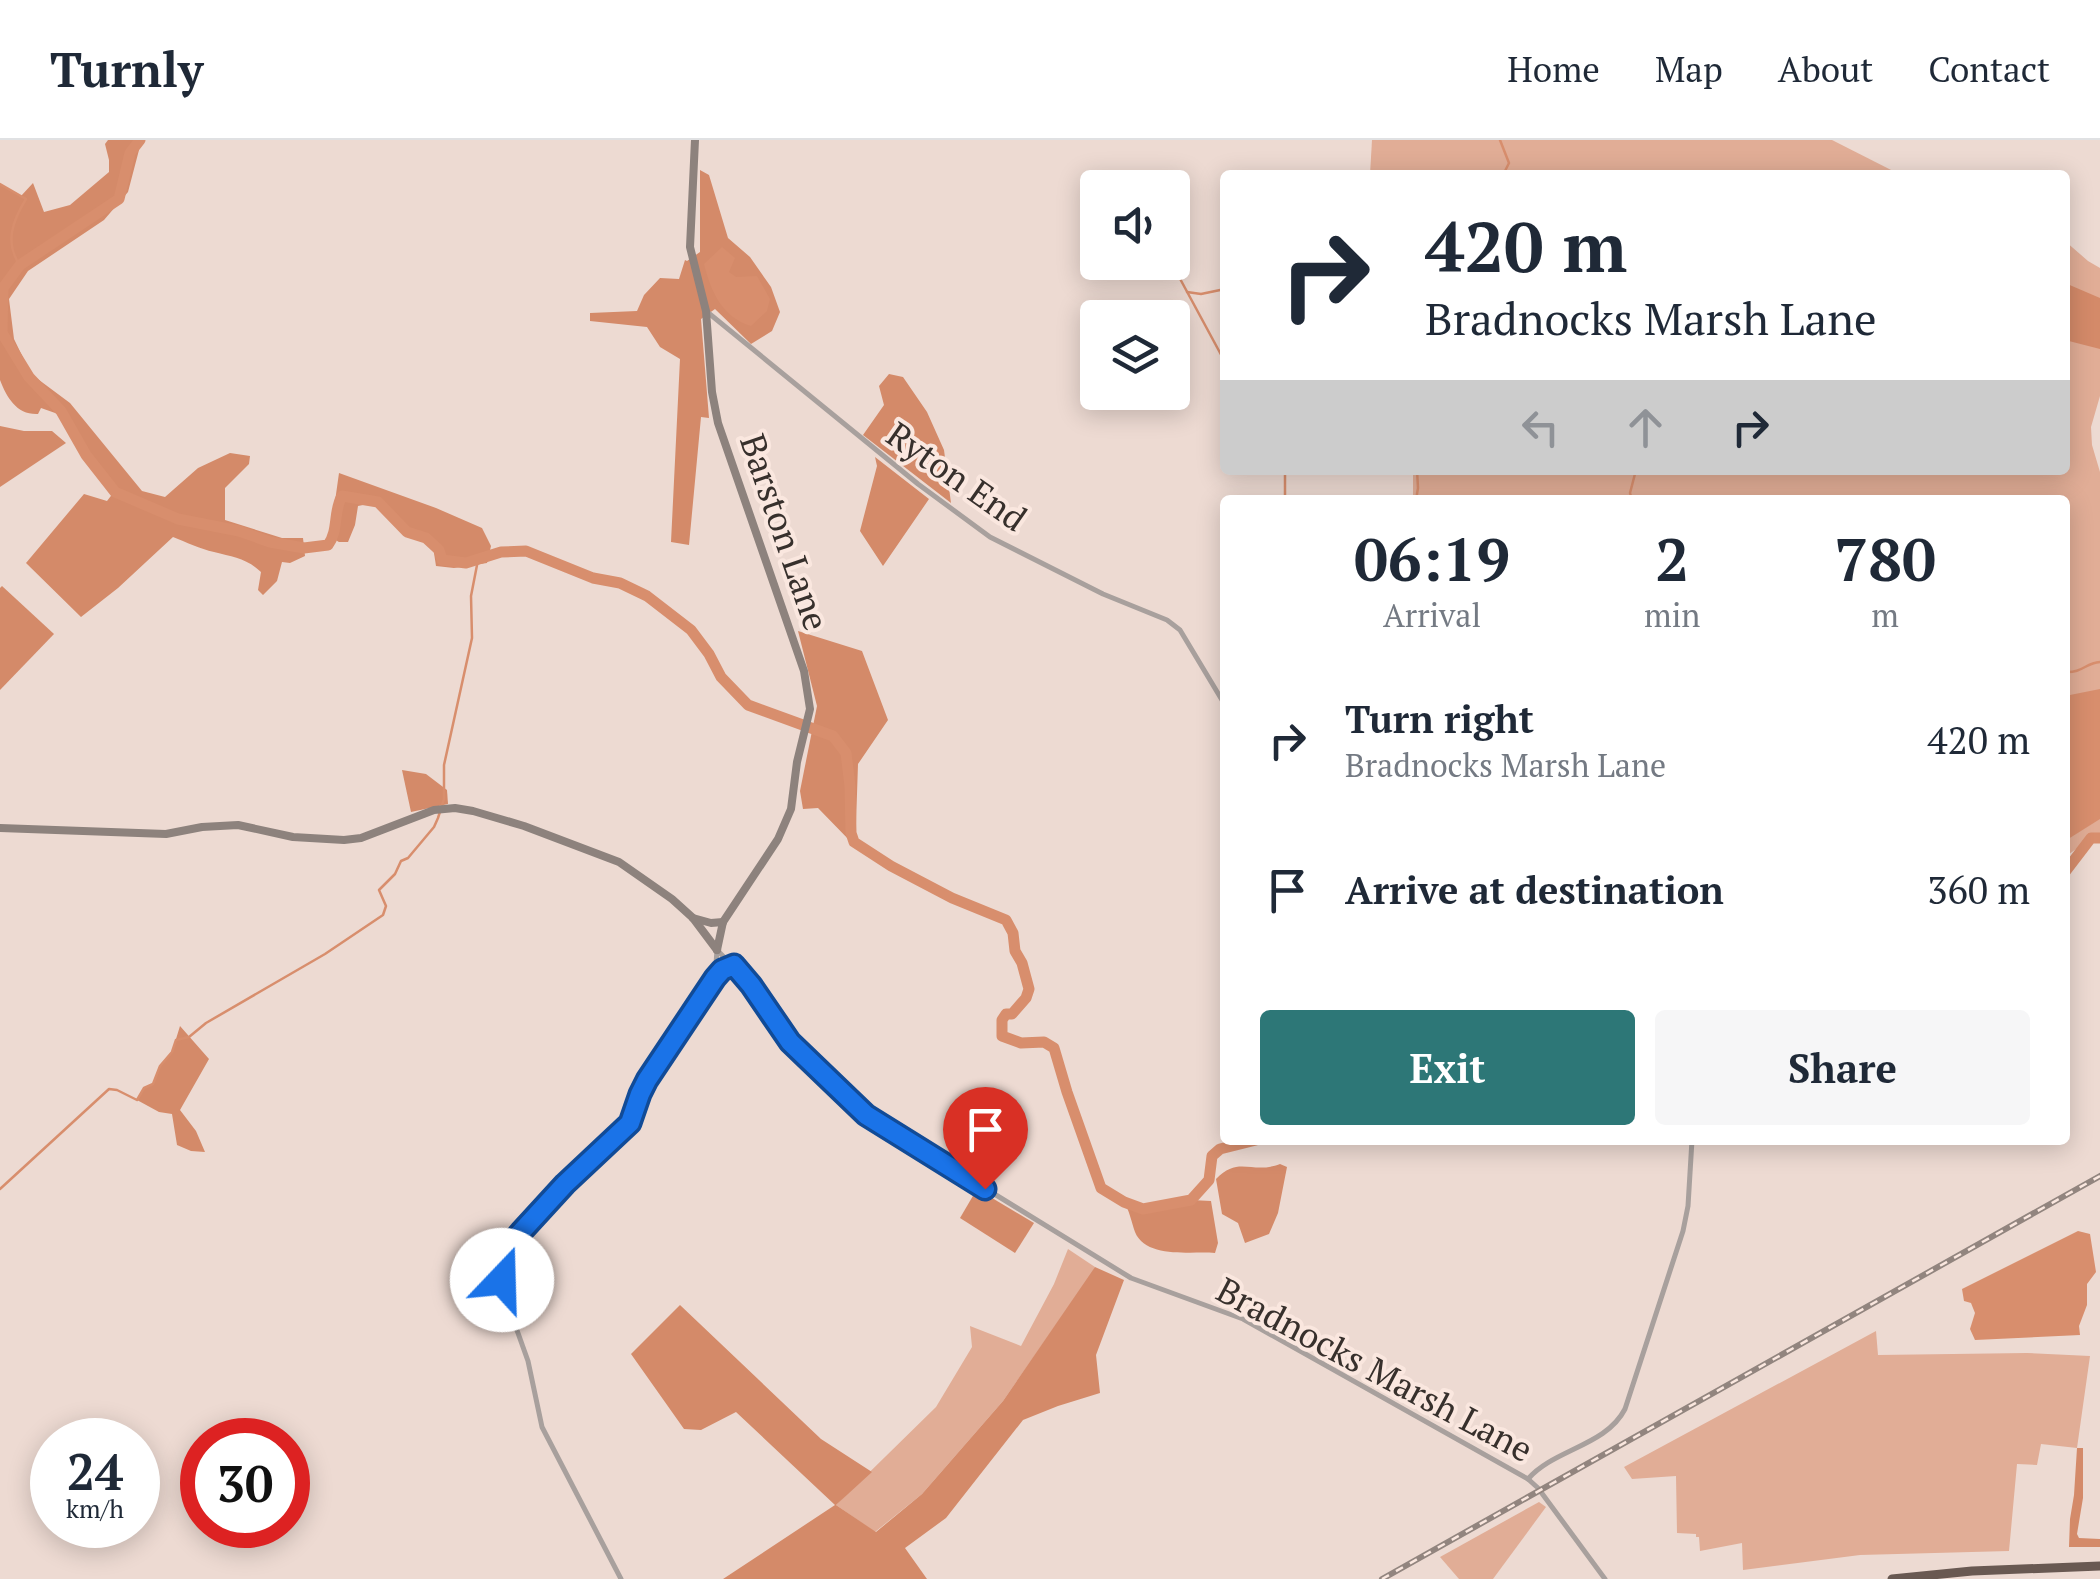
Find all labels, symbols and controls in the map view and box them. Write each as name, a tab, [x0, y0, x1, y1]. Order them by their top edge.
text: Turnly	[50, 37, 203, 101]
text: Home	[1507, 46, 1600, 92]
text: Map	[1655, 46, 1723, 92]
text: About	[1778, 46, 1873, 92]
text: Contact	[1928, 46, 2050, 92]
map controls	[1080, 170, 1190, 410]
button: sound	[1080, 170, 1190, 280]
text: 420 m	[1425, 199, 1627, 292]
icon: right	[1260, 210, 1390, 340]
text: Bradnocks Marsh Lane	[1425, 288, 1877, 348]
button: layers	[1080, 300, 1190, 410]
icon: left	[1513, 400, 1568, 455]
icon: ahead	[1618, 400, 1673, 455]
icon: right	[1723, 400, 1778, 455]
street label: Ryton End	[878, 411, 1036, 541]
street label: Barston Lane	[730, 428, 840, 636]
text: 06:19	[1354, 519, 1510, 598]
text: 2	[1655, 519, 1689, 598]
text: 780	[1834, 519, 1936, 598]
text: Arrival	[1383, 594, 1481, 636]
text: min	[1644, 594, 1700, 636]
text: m	[1871, 594, 1899, 636]
text: Turn right	[1345, 694, 1534, 744]
icon: right	[1260, 713, 1315, 768]
text: 420 m	[1927, 715, 2030, 765]
text: Bradnocks Marsh Lane	[1345, 744, 1666, 786]
icon: arrive	[1260, 863, 1315, 918]
text: Arrive at destination	[1345, 865, 1724, 915]
text: 360 m	[1927, 865, 2030, 915]
button: Exit	[1260, 1010, 1635, 1125]
button: Share	[1655, 1010, 2030, 1125]
pin	[943, 1087, 1028, 1190]
icon: arrive	[958, 1102, 1013, 1157]
position arrow	[450, 1228, 554, 1332]
street label: Bradnocks Marsh Lane	[1209, 1266, 1541, 1472]
speed limit sign: 30	[180, 1418, 310, 1548]
text: 24	[67, 1438, 123, 1504]
text: km/h	[66, 1492, 124, 1525]

